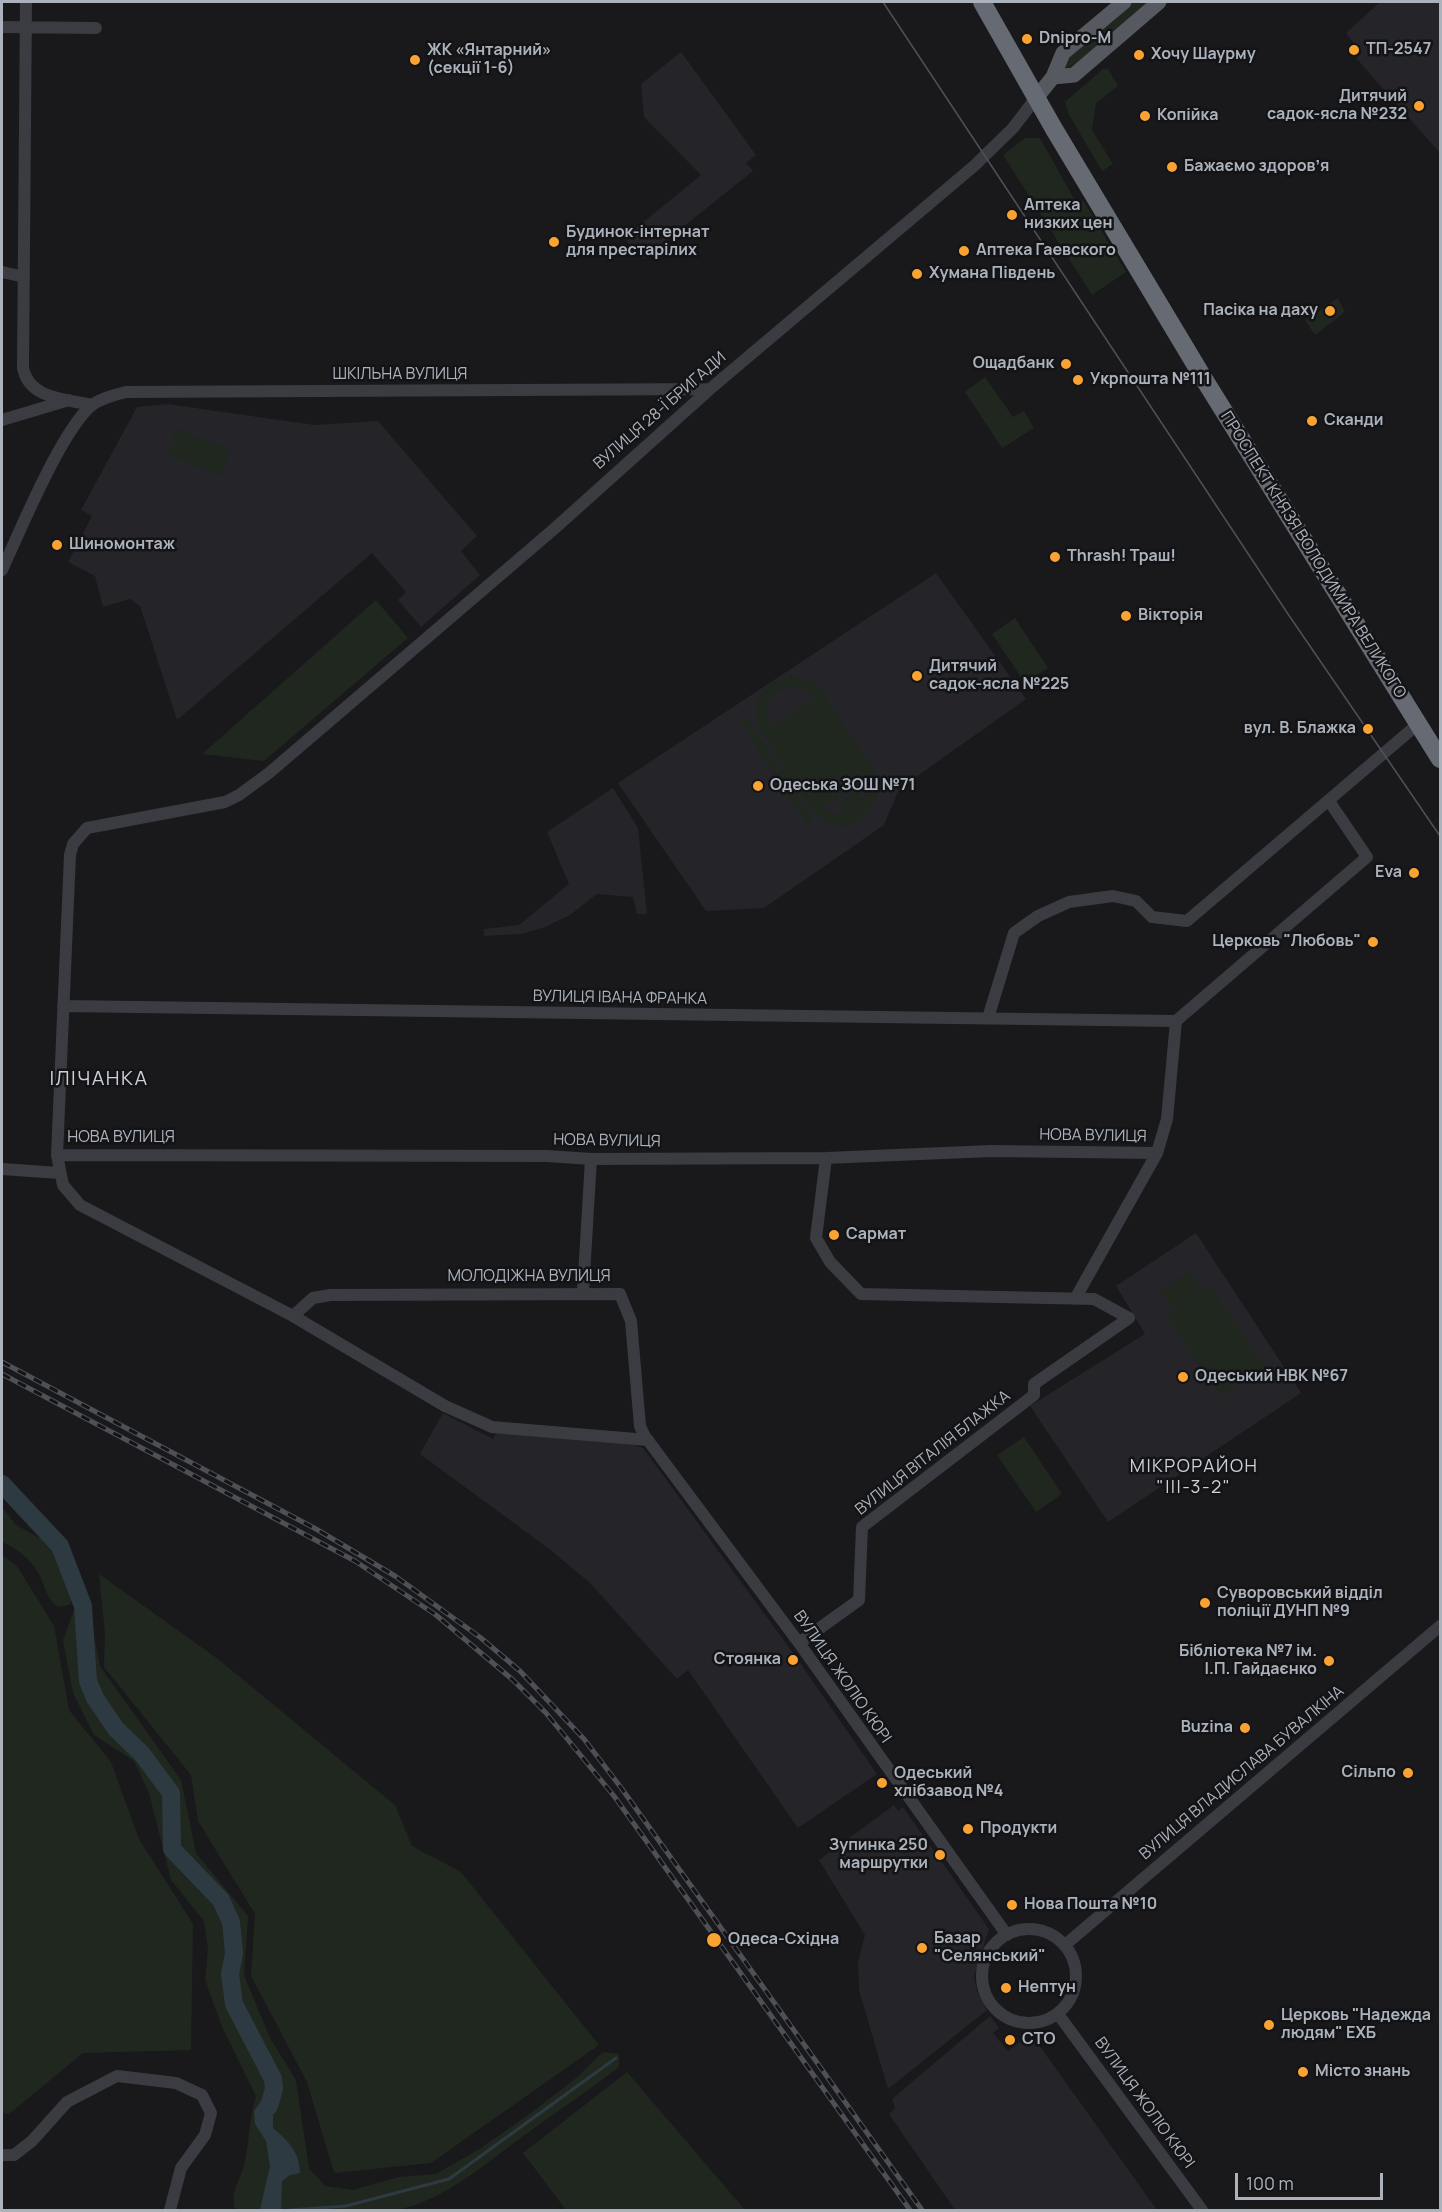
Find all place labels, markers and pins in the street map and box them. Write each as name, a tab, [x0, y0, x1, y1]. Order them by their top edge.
place label: Dnipro-M	[1039, 29, 1111, 49]
marker: Dnipro-M	[1020, 32, 1034, 46]
place label: ТП-2547	[1366, 40, 1431, 60]
place label: ЖК «Янтарний» (секції 1-6)	[427, 41, 551, 79]
marker: ТП-2547	[1347, 43, 1361, 57]
place label: Хочу Шаурму	[1151, 45, 1256, 65]
marker: Хочу Шаурму	[1132, 48, 1146, 62]
marker: ЖК «Янтарний» (секції 1-6)	[408, 53, 422, 67]
place label: Дитячий садок-ясла №232	[1267, 87, 1407, 125]
marker: Дитячий садок-ясла №232	[1412, 99, 1426, 113]
place label: Копійка	[1157, 106, 1218, 126]
marker: Копійка	[1138, 109, 1152, 123]
place label: Бажаємо здоровʼя	[1184, 157, 1329, 177]
marker: Бажаємо здоровʼя	[1165, 160, 1179, 174]
place label: Аптека низких цен	[1024, 196, 1112, 234]
marker: Аптека низких цен	[1005, 208, 1019, 222]
place label: Будинок-інтернат для престарілих	[566, 223, 710, 261]
marker: Будинок-інтернат для престарілих	[547, 235, 561, 249]
place label: Аптека Гаевского	[976, 241, 1116, 261]
marker: Аптека Гаевского	[957, 244, 971, 258]
place label: Хумана Південь	[929, 264, 1055, 284]
marker: Хумана Південь	[910, 267, 924, 281]
place label: Пасіка на даху	[1203, 301, 1318, 321]
marker: Пасіка на даху	[1323, 304, 1337, 318]
place label: Ощадбанк	[973, 354, 1054, 374]
marker: Ощадбанк	[1059, 357, 1073, 371]
place label: Укрпошта №111	[1090, 370, 1211, 390]
marker: Укрпошта №111	[1071, 373, 1085, 387]
place label: Сканди	[1324, 411, 1383, 431]
marker: Сканди	[1305, 414, 1319, 428]
place label: Шиномонтаж	[69, 535, 175, 555]
marker: Шиномонтаж	[50, 538, 64, 552]
place label: Thrash! Траш!	[1067, 547, 1176, 567]
marker: Thrash! Траш!	[1048, 550, 1062, 564]
place label: Вікторія	[1138, 606, 1203, 626]
marker: Вікторія	[1119, 609, 1133, 623]
place label: Дитячий садок-ясла №225	[929, 657, 1069, 695]
marker: Дитячий садок-ясла №225	[910, 669, 924, 683]
place label: вул. В. Блажка	[1244, 719, 1356, 739]
marker: вул. В. Блажка	[1361, 722, 1375, 736]
place label: Одеська ЗОШ №71	[770, 776, 915, 796]
marker: Одеська ЗОШ №71	[751, 779, 765, 793]
place label: Eva	[1375, 863, 1402, 883]
marker: Eva	[1407, 866, 1421, 880]
place label: Церковь "Любовь"	[1212, 932, 1361, 952]
marker: Церковь "Любовь"	[1366, 935, 1380, 949]
place label: Сармат	[846, 1225, 906, 1245]
marker: Сармат	[827, 1228, 841, 1242]
place label: Одеський НВК №67	[1195, 1367, 1348, 1387]
marker: Одеський НВК №67	[1176, 1370, 1190, 1384]
place label: Суворовський відділ поліції ДУНП №9	[1217, 1584, 1383, 1622]
marker: Суворовський відділ поліції ДУНП №9	[1198, 1596, 1212, 1610]
place label: Бібліотека №7 ім. І.П. Гайдаєнко	[1179, 1642, 1317, 1680]
place label: Стоянка	[714, 1650, 781, 1670]
marker: Стоянка	[786, 1653, 800, 1667]
marker: Бібліотека №7 ім. І.П. Гайдаєнко	[1322, 1654, 1336, 1668]
place label: Buzina	[1181, 1718, 1233, 1738]
marker: Buzina	[1238, 1721, 1252, 1735]
place label: Сільпо	[1342, 1763, 1396, 1783]
place label: Одеський хлібзавод №4	[894, 1764, 1004, 1802]
marker: Сільпо	[1401, 1766, 1415, 1780]
marker: Одеський хлібзавод №4	[875, 1776, 889, 1790]
place label: Продукти	[980, 1819, 1057, 1839]
marker: Продукти	[961, 1822, 975, 1836]
place label: Зупинка 250 маршрутки	[829, 1836, 928, 1874]
marker: Зупинка 250 маршрутки	[933, 1848, 947, 1862]
place label: Нова Пошта №10	[1024, 1895, 1157, 1915]
marker: Нова Пошта №10	[1005, 1898, 1019, 1912]
place label: Базар "Селянський"	[934, 1929, 1046, 1967]
place label: Одеса-Східна	[728, 1930, 839, 1950]
marker: Одеса-Східна	[705, 1931, 723, 1949]
marker: Базар "Селянський"	[915, 1941, 929, 1955]
place label: Нептун	[1018, 1978, 1076, 1998]
marker: Нептун	[999, 1981, 1013, 1995]
place label: Церковь "Надежда людям" ЕХБ	[1281, 2006, 1431, 2044]
marker: Церковь "Надежда людям" ЕХБ	[1262, 2018, 1276, 2032]
place label: СТО	[1022, 2030, 1056, 2050]
marker: СТО	[1003, 2033, 1017, 2047]
place label: Місто знань	[1315, 2062, 1410, 2082]
marker: Місто знань	[1296, 2065, 1310, 2079]

